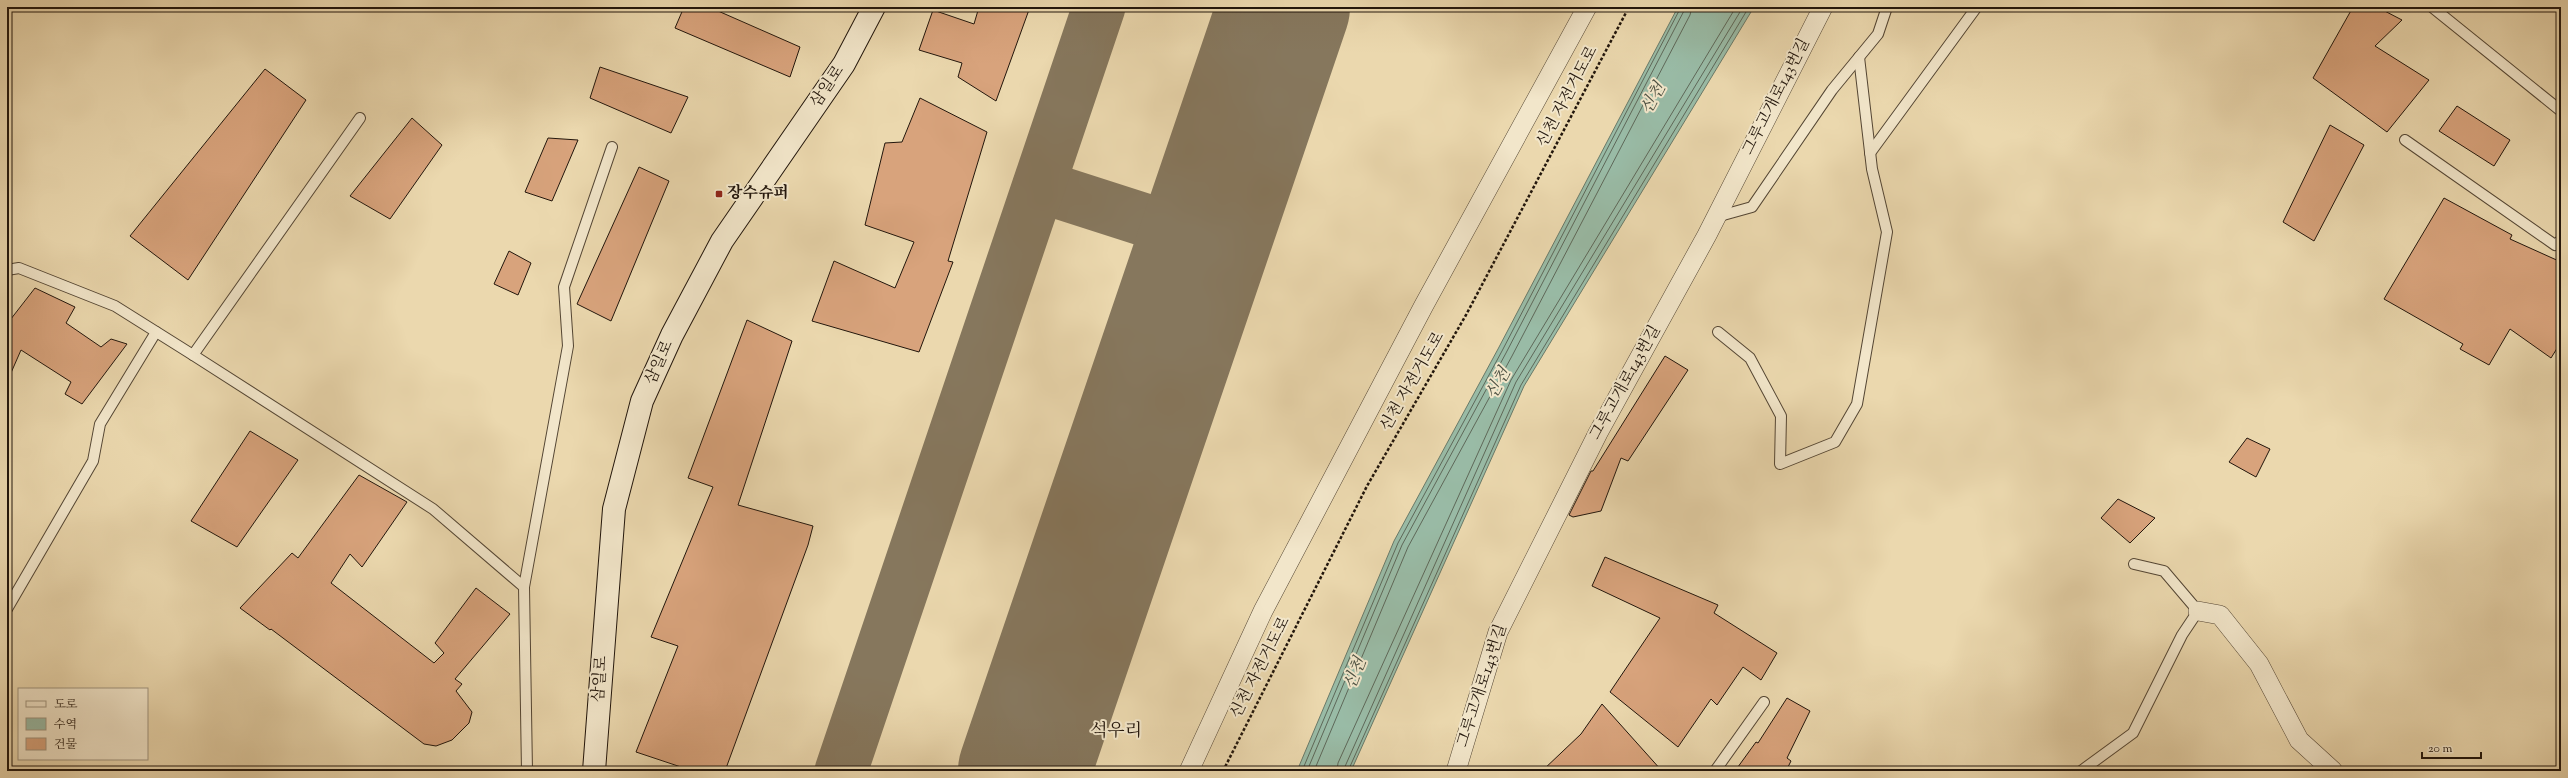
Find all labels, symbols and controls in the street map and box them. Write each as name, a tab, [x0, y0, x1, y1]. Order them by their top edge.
street label: 그루고개로143번길	[1738, 35, 1816, 159]
street label: 신천 자전거도로	[1532, 42, 1605, 152]
street label: 삼일로	[805, 61, 851, 113]
water label: 신천	[1636, 77, 1673, 119]
place label: 장수슈퍼	[727, 183, 789, 206]
marker: 장수슈퍼	[714, 189, 724, 199]
street label: 그루고개로143번길	[1585, 321, 1667, 445]
street label: 신천 자전거도로	[1375, 327, 1451, 436]
street label: 삼일로	[640, 337, 680, 389]
water label: 신천	[1481, 362, 1518, 404]
street label: 신천 자전거도로	[1225, 613, 1297, 723]
street label: 그루고개로143번길	[1452, 621, 1514, 751]
water label: 신천	[1339, 653, 1374, 694]
street label: 삼일로	[588, 655, 614, 703]
legend	[18, 688, 148, 760]
text: 도로	[54, 696, 78, 714]
text: 수역	[54, 716, 77, 734]
district label: 석우리	[1090, 719, 1142, 745]
scale bar	[2422, 734, 2481, 760]
text: 건물	[54, 736, 78, 754]
text: 20 m	[2428, 740, 2453, 758]

